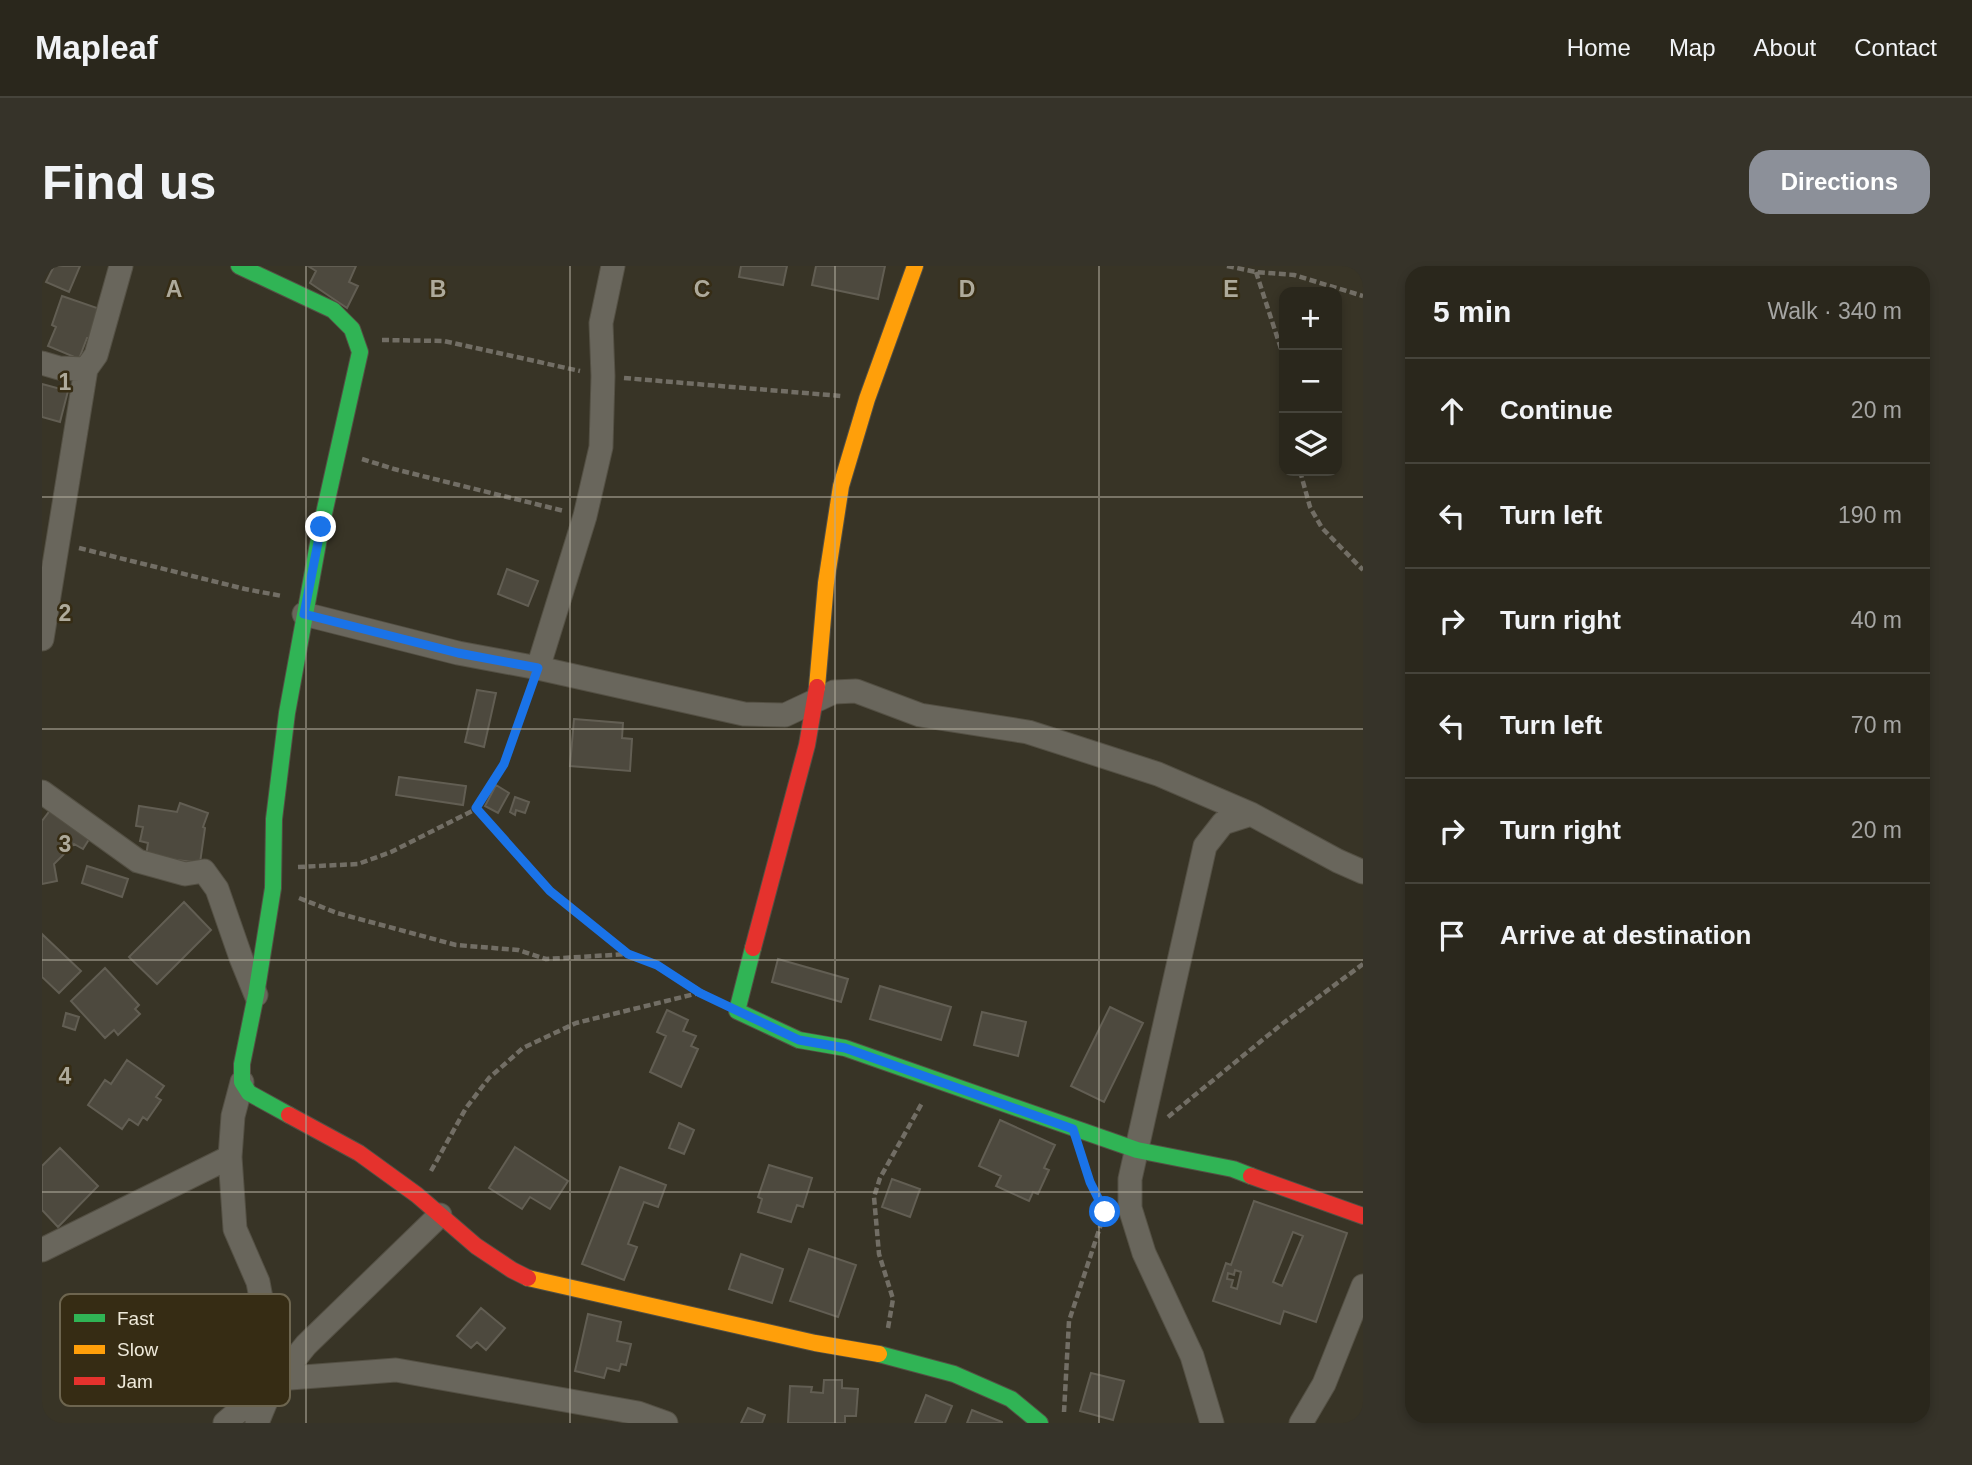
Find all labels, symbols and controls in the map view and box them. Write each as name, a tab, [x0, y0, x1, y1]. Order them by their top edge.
text: Mapleaf	[35, 29, 158, 66]
text: Home	[1567, 34, 1631, 61]
text: Map	[1669, 34, 1716, 61]
text: About	[1754, 34, 1816, 61]
text: Contact	[1854, 34, 1937, 61]
button: Directions	[1749, 150, 1930, 214]
text: Find us	[42, 155, 216, 209]
text: A	[166, 276, 182, 302]
text: B	[430, 276, 446, 302]
text: C	[694, 276, 710, 302]
text: D	[959, 276, 975, 302]
text: E	[1223, 276, 1239, 302]
map controls	[1279, 287, 1342, 476]
button: +	[1279, 287, 1342, 350]
text: 5 min	[1433, 295, 1511, 328]
text: Walk · 340 m	[1767, 298, 1902, 324]
button: −	[1279, 350, 1342, 413]
text: 1	[59, 369, 72, 395]
icon: ahead	[1433, 392, 1471, 430]
text: Continue	[1500, 395, 1613, 425]
text: 20 m	[1851, 397, 1902, 423]
button: layers	[1279, 413, 1342, 476]
icon: left	[1433, 497, 1471, 535]
text: Turn left	[1500, 500, 1602, 530]
text: 190 m	[1838, 502, 1902, 528]
route end	[305, 511, 336, 542]
text: 2	[59, 600, 71, 626]
icon: right	[1433, 602, 1471, 640]
text: Turn right	[1500, 605, 1621, 635]
text: 40 m	[1851, 607, 1902, 633]
icon: left	[1433, 707, 1471, 745]
text: Turn left	[1500, 710, 1602, 740]
text: 70 m	[1851, 712, 1902, 738]
icon: right	[1433, 812, 1471, 850]
text: Turn right	[1500, 815, 1621, 845]
text: 20 m	[1851, 817, 1902, 843]
text: 3	[59, 831, 71, 857]
icon: arrive	[1433, 917, 1471, 955]
text: Arrive at destination	[1500, 920, 1751, 950]
text: 4	[59, 1063, 72, 1089]
route start	[1089, 1196, 1120, 1227]
legend	[60, 1294, 290, 1406]
text: Fast	[117, 1308, 155, 1329]
text: Slow	[117, 1339, 158, 1360]
text: Jam	[117, 1371, 153, 1392]

